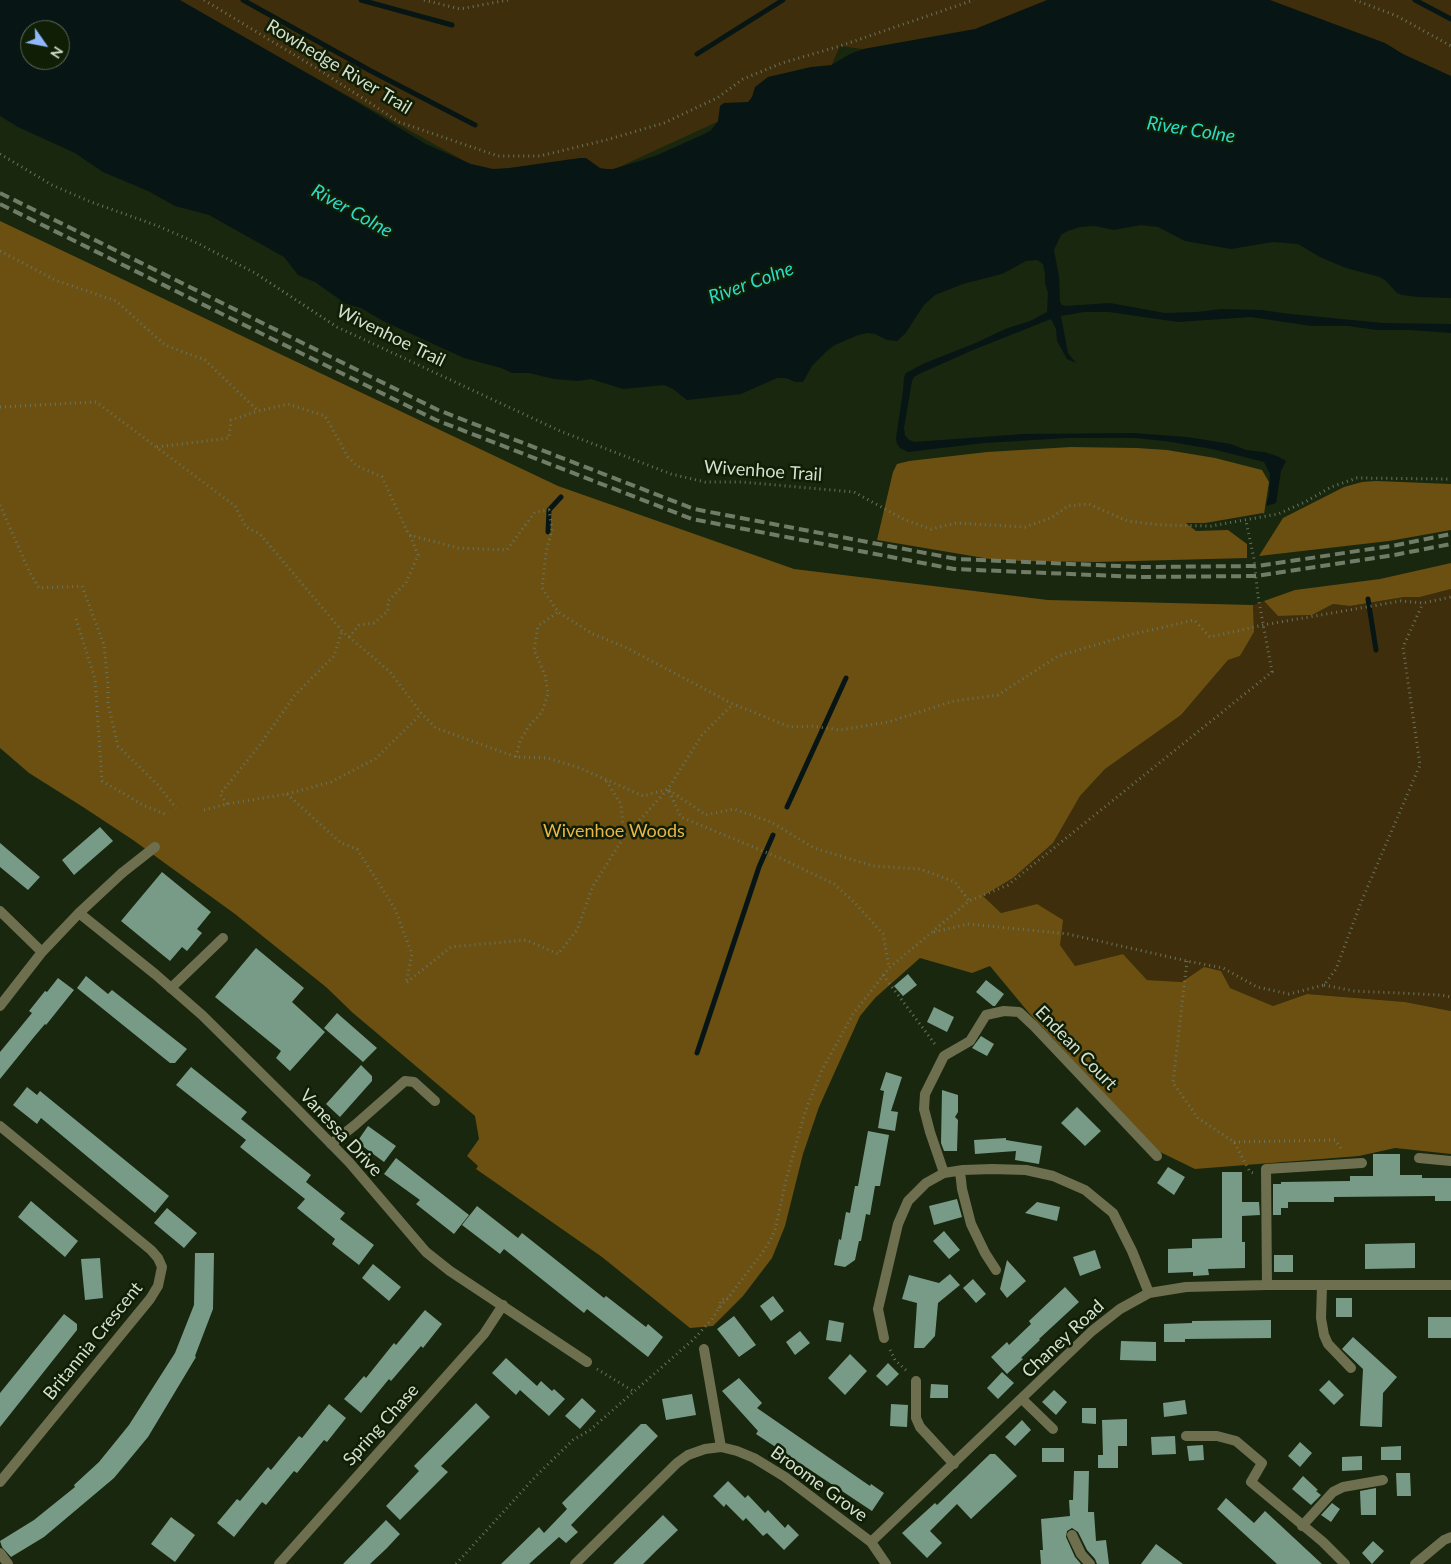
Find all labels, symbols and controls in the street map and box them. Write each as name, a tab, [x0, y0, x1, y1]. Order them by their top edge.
street label: Rowhedge River Trail	[262, 15, 416, 119]
north arrow	[20, 20, 70, 70]
text: N	[47, 44, 67, 62]
water label: River Colne	[1145, 112, 1237, 148]
water label: River Colne	[308, 179, 396, 243]
water label: River Colne	[705, 257, 797, 309]
street label: Wivenhoe Trail	[333, 300, 449, 372]
street label: Wivenhoe Trail	[703, 456, 823, 486]
park label: Wivenhoe Woods	[543, 820, 685, 842]
street label: Endean Court	[1031, 1001, 1121, 1095]
street label: Vanessa Drive	[295, 1085, 387, 1181]
street label: Britannia Crescent	[39, 1278, 147, 1404]
street label: Chaney Road	[1018, 1296, 1108, 1382]
street label: Spring Chase	[339, 1380, 423, 1470]
street label: Broome Grove	[766, 1442, 872, 1526]

